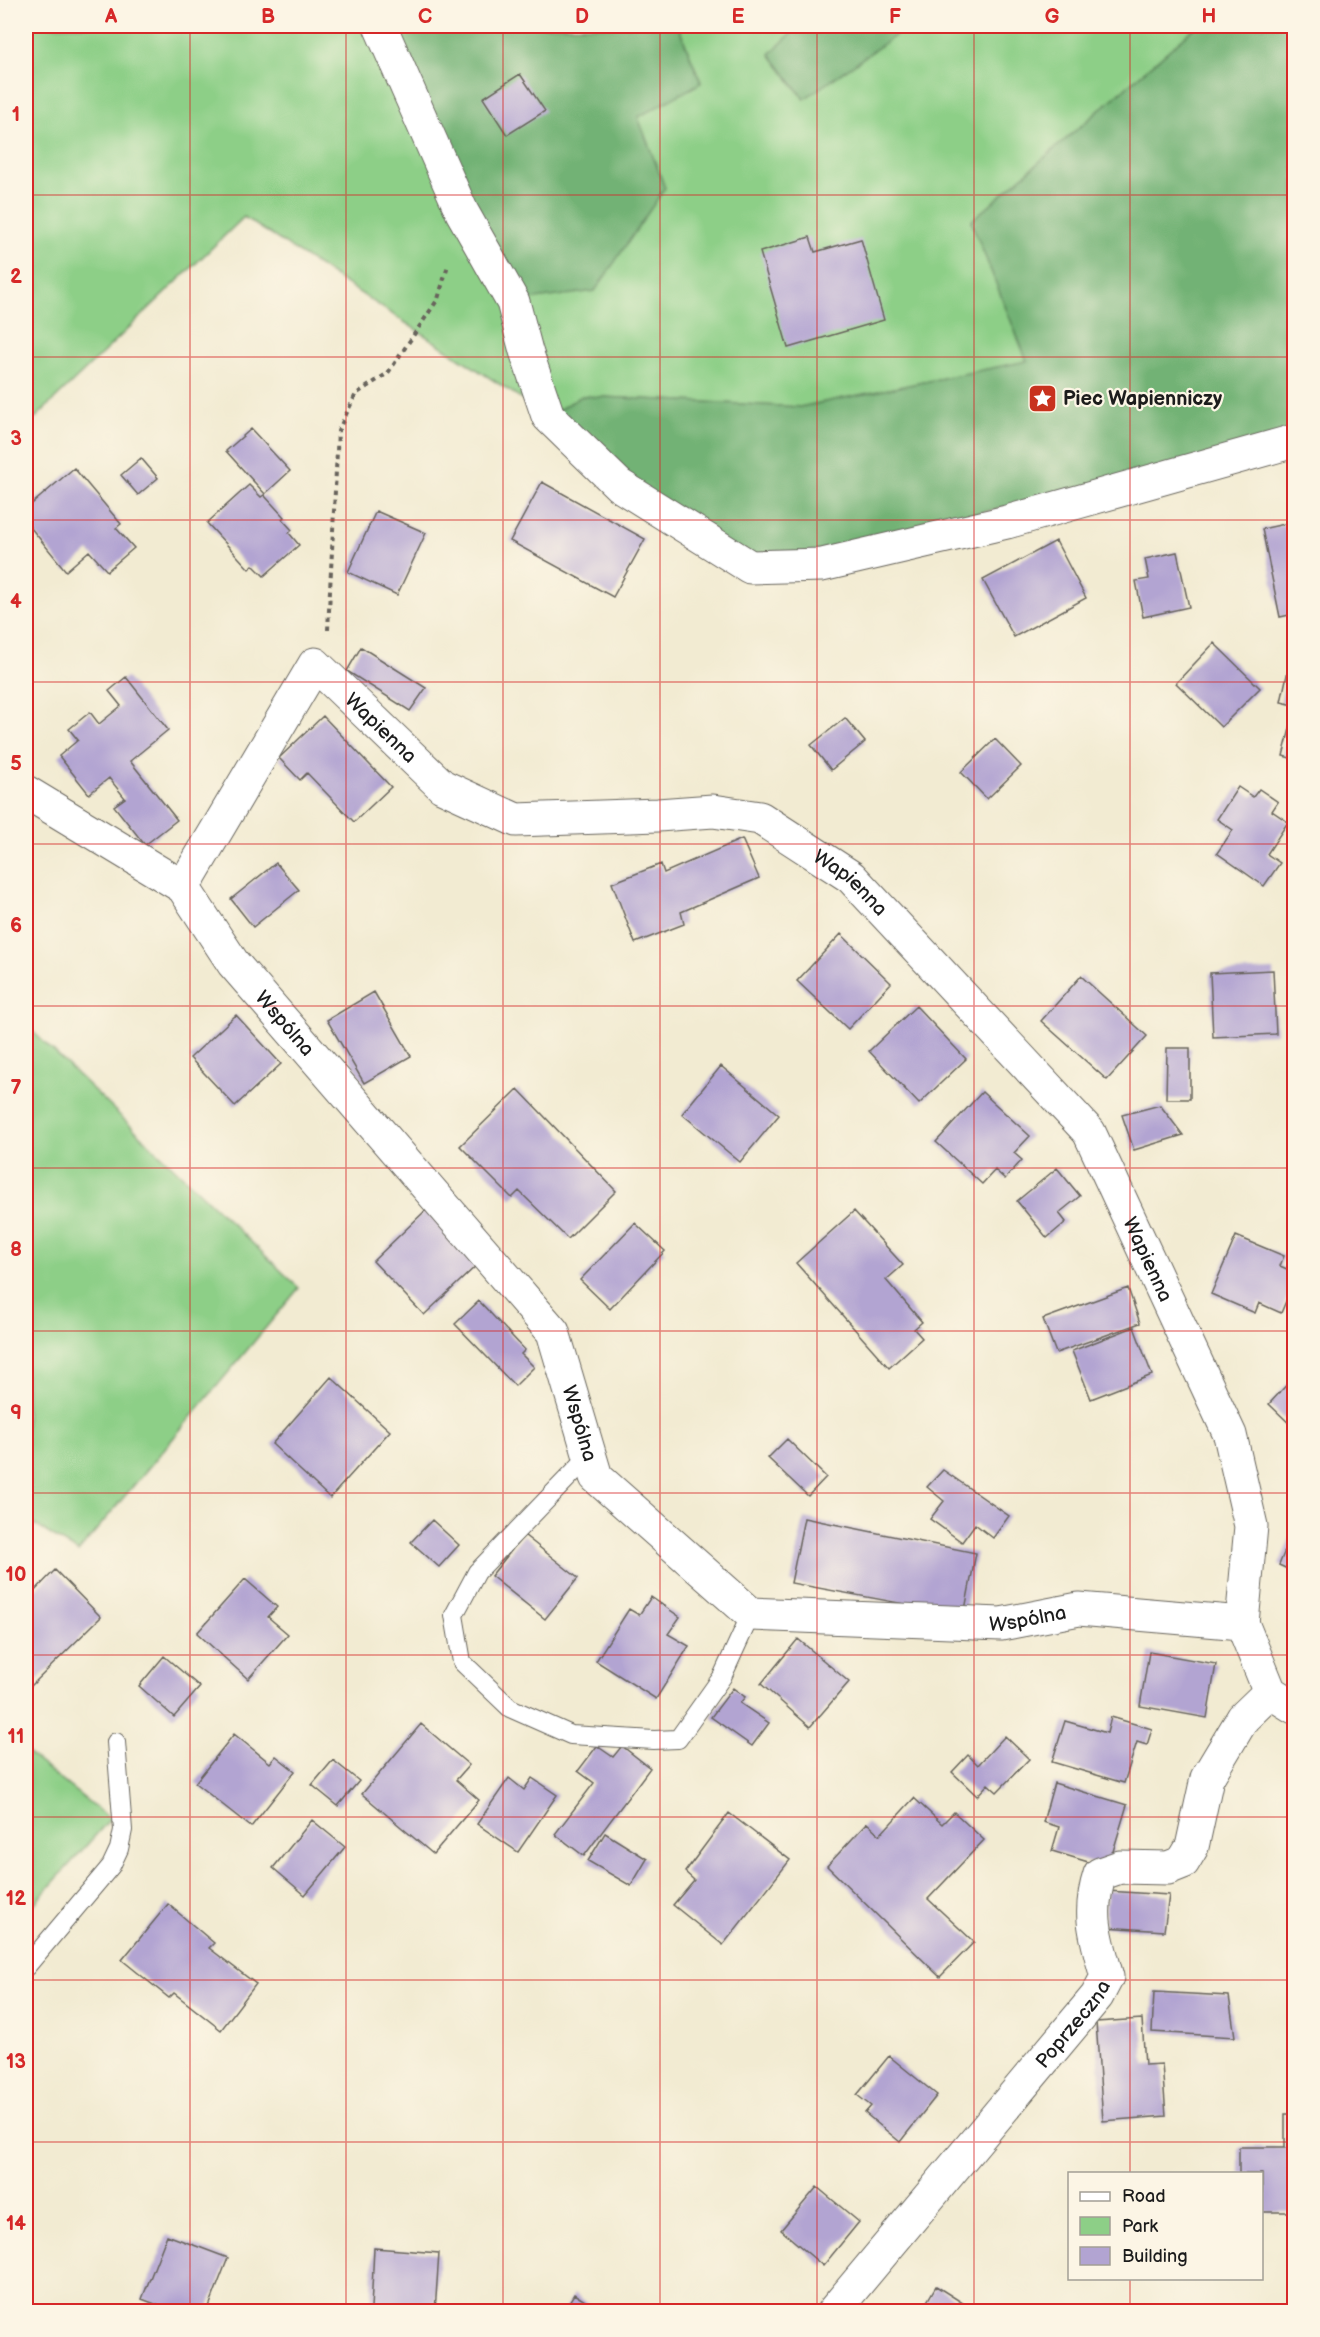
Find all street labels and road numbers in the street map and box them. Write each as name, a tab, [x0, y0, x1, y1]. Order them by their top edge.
street label: Wapienna	[340, 688, 421, 768]
street label: Wapienna	[809, 845, 892, 921]
street label: Wspólna	[250, 986, 319, 1061]
street label: Wapienna	[1117, 1214, 1177, 1306]
street label: Wspólna	[556, 1383, 602, 1464]
street label: Wspólna	[988, 1601, 1068, 1637]
street label: Poprzeczna	[1031, 1976, 1116, 2073]

